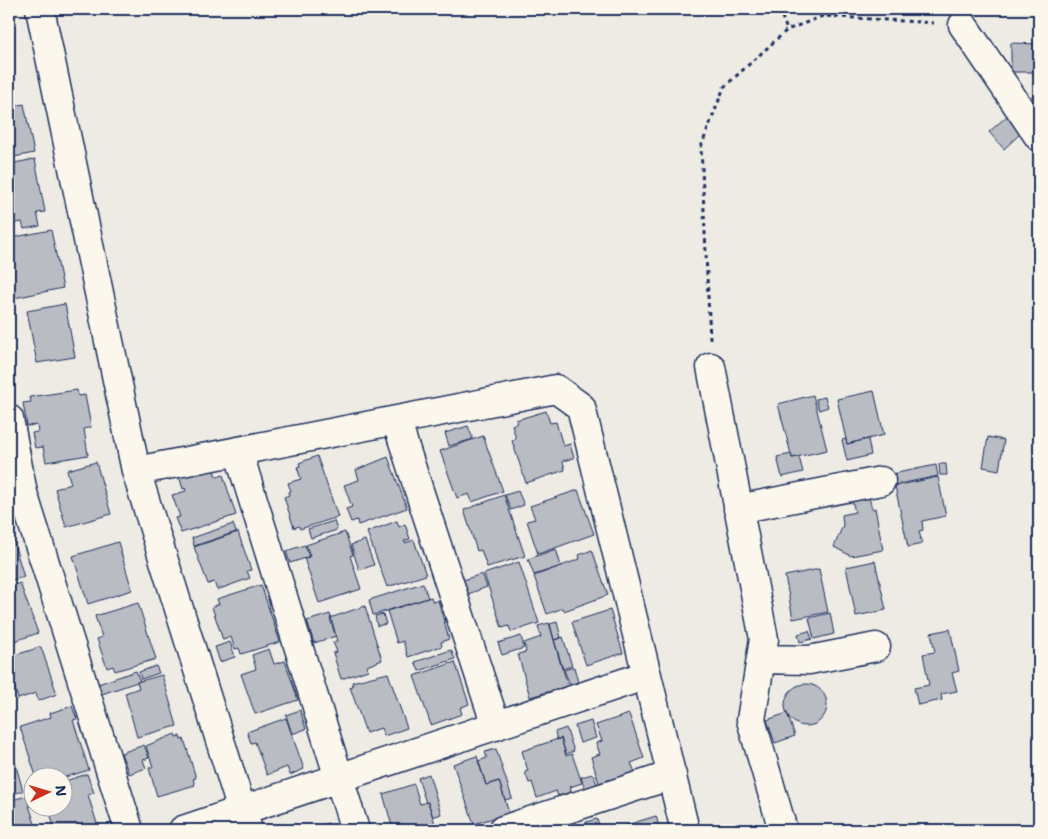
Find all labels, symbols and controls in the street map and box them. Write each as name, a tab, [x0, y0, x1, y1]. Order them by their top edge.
north arrow	[22, 766, 72, 816]
text: N	[52, 785, 70, 797]

